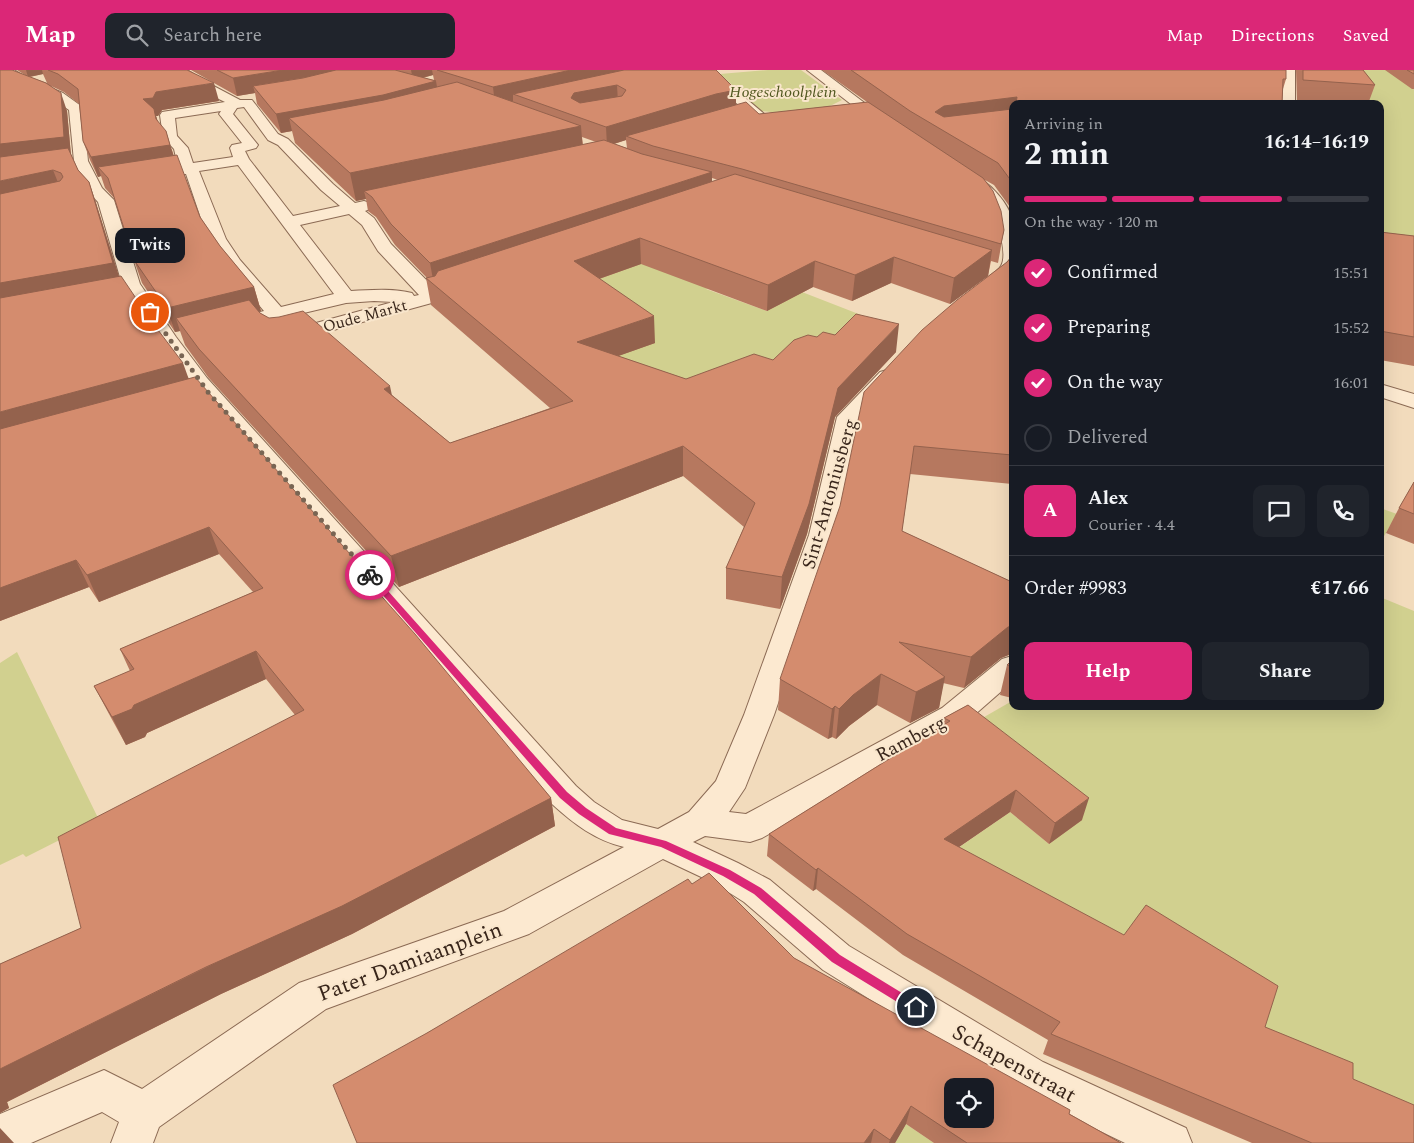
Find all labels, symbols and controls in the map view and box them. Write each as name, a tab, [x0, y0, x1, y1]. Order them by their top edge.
search box	[105, 13, 455, 58]
text: Map	[25, 17, 75, 53]
icon: search	[123, 21, 151, 49]
text: Search here	[163, 21, 262, 50]
text: Map	[1167, 22, 1203, 49]
text: Directions	[1231, 22, 1315, 49]
text: Saved	[1343, 22, 1389, 49]
park label: Hogeschoolplein	[729, 80, 837, 104]
text: Arriving in	[1024, 112, 1103, 136]
text: 16:14–16:19	[1264, 128, 1369, 157]
text: 2 min	[1024, 130, 1109, 179]
text: On the way · 120 m	[1024, 210, 1158, 234]
callout: Twits	[115, 227, 185, 262]
text: Twits	[129, 233, 171, 257]
text: Confirmed	[1067, 258, 1158, 287]
icon: check	[1024, 259, 1052, 287]
text: 15:51	[1333, 261, 1369, 285]
pin	[129, 291, 171, 333]
street label: Oude Markt	[320, 293, 410, 339]
icon: bag	[136, 298, 164, 326]
text: Preparing	[1067, 313, 1151, 342]
icon: check	[1024, 314, 1052, 342]
text: 15:52	[1333, 316, 1369, 340]
text: On the way	[1067, 368, 1163, 397]
icon: check	[1024, 369, 1052, 397]
text: 16:01	[1333, 371, 1369, 395]
street label: Sint-Antoniusberg	[795, 415, 865, 573]
text: Delivered	[1067, 423, 1148, 452]
text: Alex	[1088, 484, 1129, 513]
button: chat	[1253, 485, 1305, 537]
button: phone	[1317, 485, 1369, 537]
text: A	[1043, 496, 1057, 525]
text: Courier · 4.4	[1088, 513, 1175, 537]
courier	[345, 550, 395, 600]
icon: bike	[356, 561, 384, 589]
text: Order #9983	[1024, 574, 1127, 603]
text: €17.66	[1311, 574, 1369, 603]
button: Help	[1024, 642, 1192, 700]
button: Share	[1202, 642, 1369, 700]
street label: Ramberg	[871, 708, 951, 770]
street label: Pater Damiaanplein	[313, 913, 507, 1011]
pin	[895, 986, 937, 1028]
icon: home	[902, 993, 930, 1021]
street label: Schapenstraat	[946, 1016, 1082, 1112]
map controls	[944, 1078, 994, 1128]
button: locate	[944, 1078, 994, 1128]

